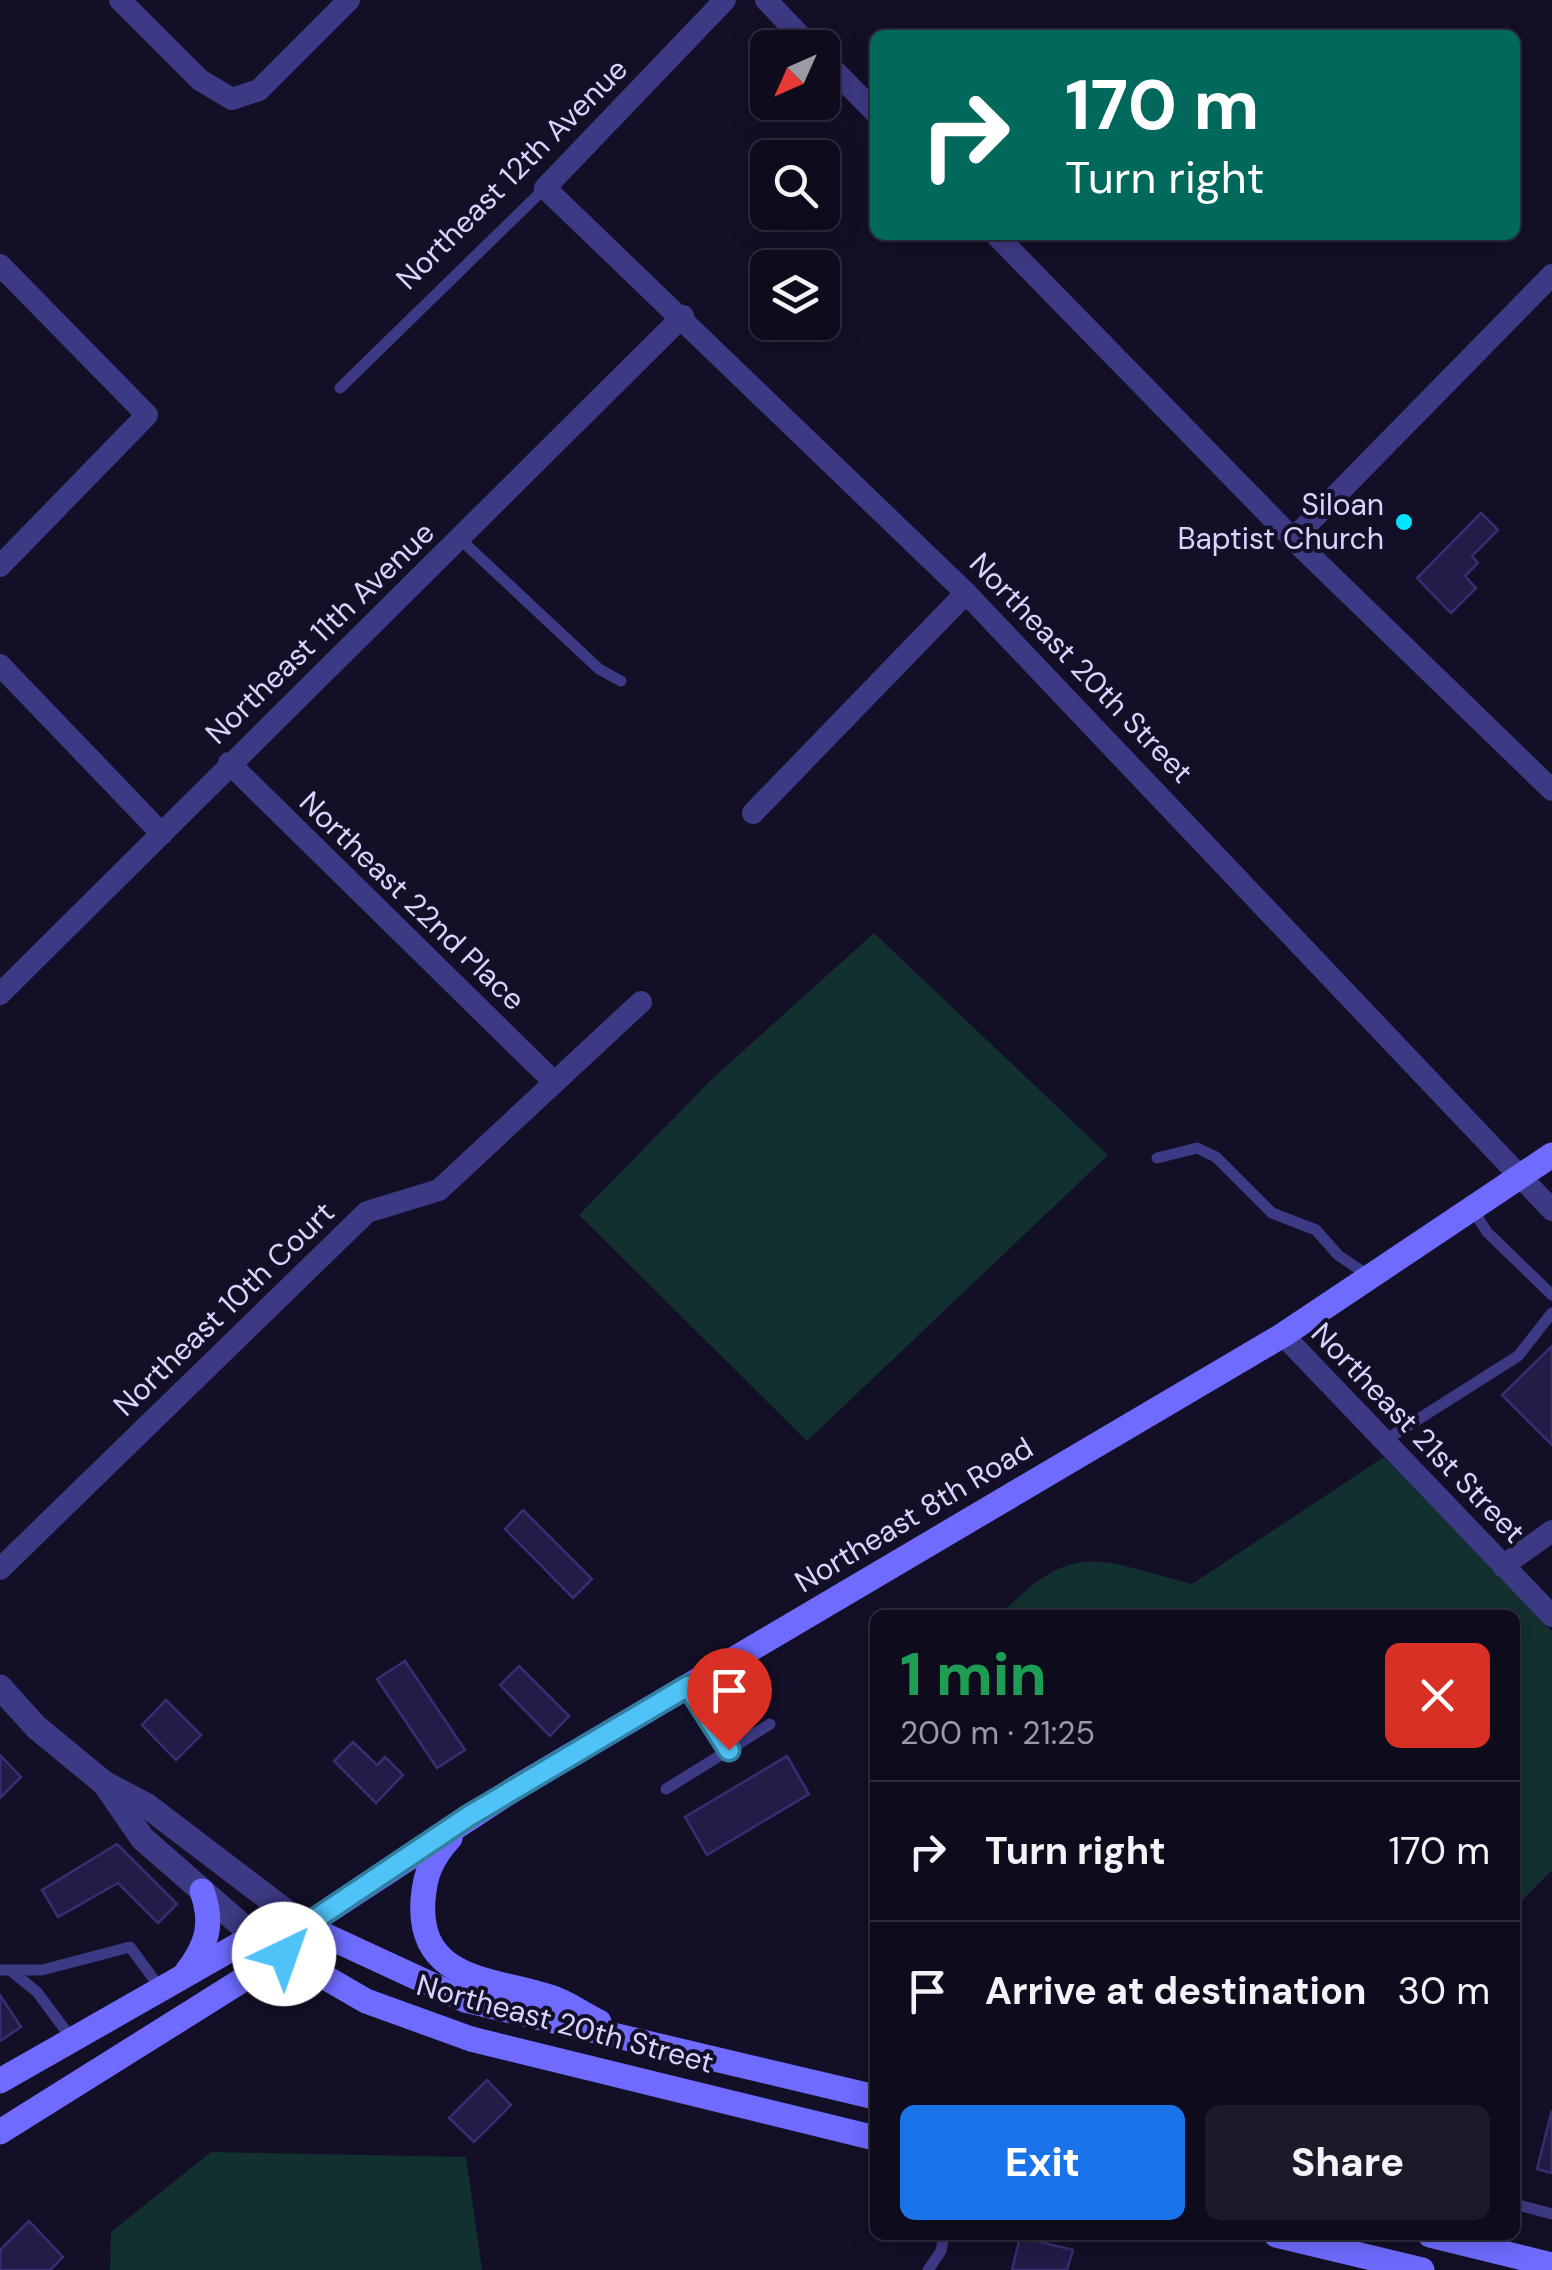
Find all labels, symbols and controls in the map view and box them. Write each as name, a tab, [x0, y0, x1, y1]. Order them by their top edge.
north arrow	[750, 30, 840, 120]
map controls	[750, 30, 840, 340]
street label: Northeast 12th Avenue	[388, 50, 636, 298]
text: 170 m	[1065, 60, 1259, 151]
icon: right	[900, 70, 1030, 200]
button: search	[750, 140, 840, 230]
text: Turn right	[1065, 148, 1264, 207]
button: layers	[750, 250, 840, 340]
place label: Siloan Baptist Church	[1177, 485, 1384, 558]
marker: Siloan Baptist Church	[1393, 511, 1415, 533]
street label: Northeast 11th Avenue	[197, 513, 442, 752]
street label: Northeast 20th Street	[961, 544, 1202, 791]
street label: Northeast 22nd Place	[291, 783, 534, 1019]
street label: Northeast 10th Court	[105, 1193, 342, 1424]
street label: Northeast 21st Street	[1303, 1314, 1534, 1551]
street label: Northeast 8th Road	[787, 1428, 1040, 1601]
text: 1 min	[900, 1635, 1047, 1714]
button: close	[1385, 1643, 1490, 1748]
pin	[687, 1648, 772, 1751]
icon: arrive	[702, 1663, 757, 1718]
text: 200 m · 21:25	[900, 1712, 1095, 1754]
icon: right	[900, 1824, 955, 1879]
text: Turn right	[985, 1826, 1166, 1876]
text: 170 m	[1388, 1826, 1490, 1876]
position arrow	[232, 1902, 336, 2006]
icon: arrive	[900, 1964, 955, 2019]
street label: Northeast 20th Street	[412, 1965, 718, 2082]
text: Arrive at destination	[985, 1966, 1367, 2016]
text: 30 m	[1398, 1966, 1490, 2016]
button: Exit	[900, 2105, 1185, 2220]
button: Share	[1205, 2105, 1490, 2220]

